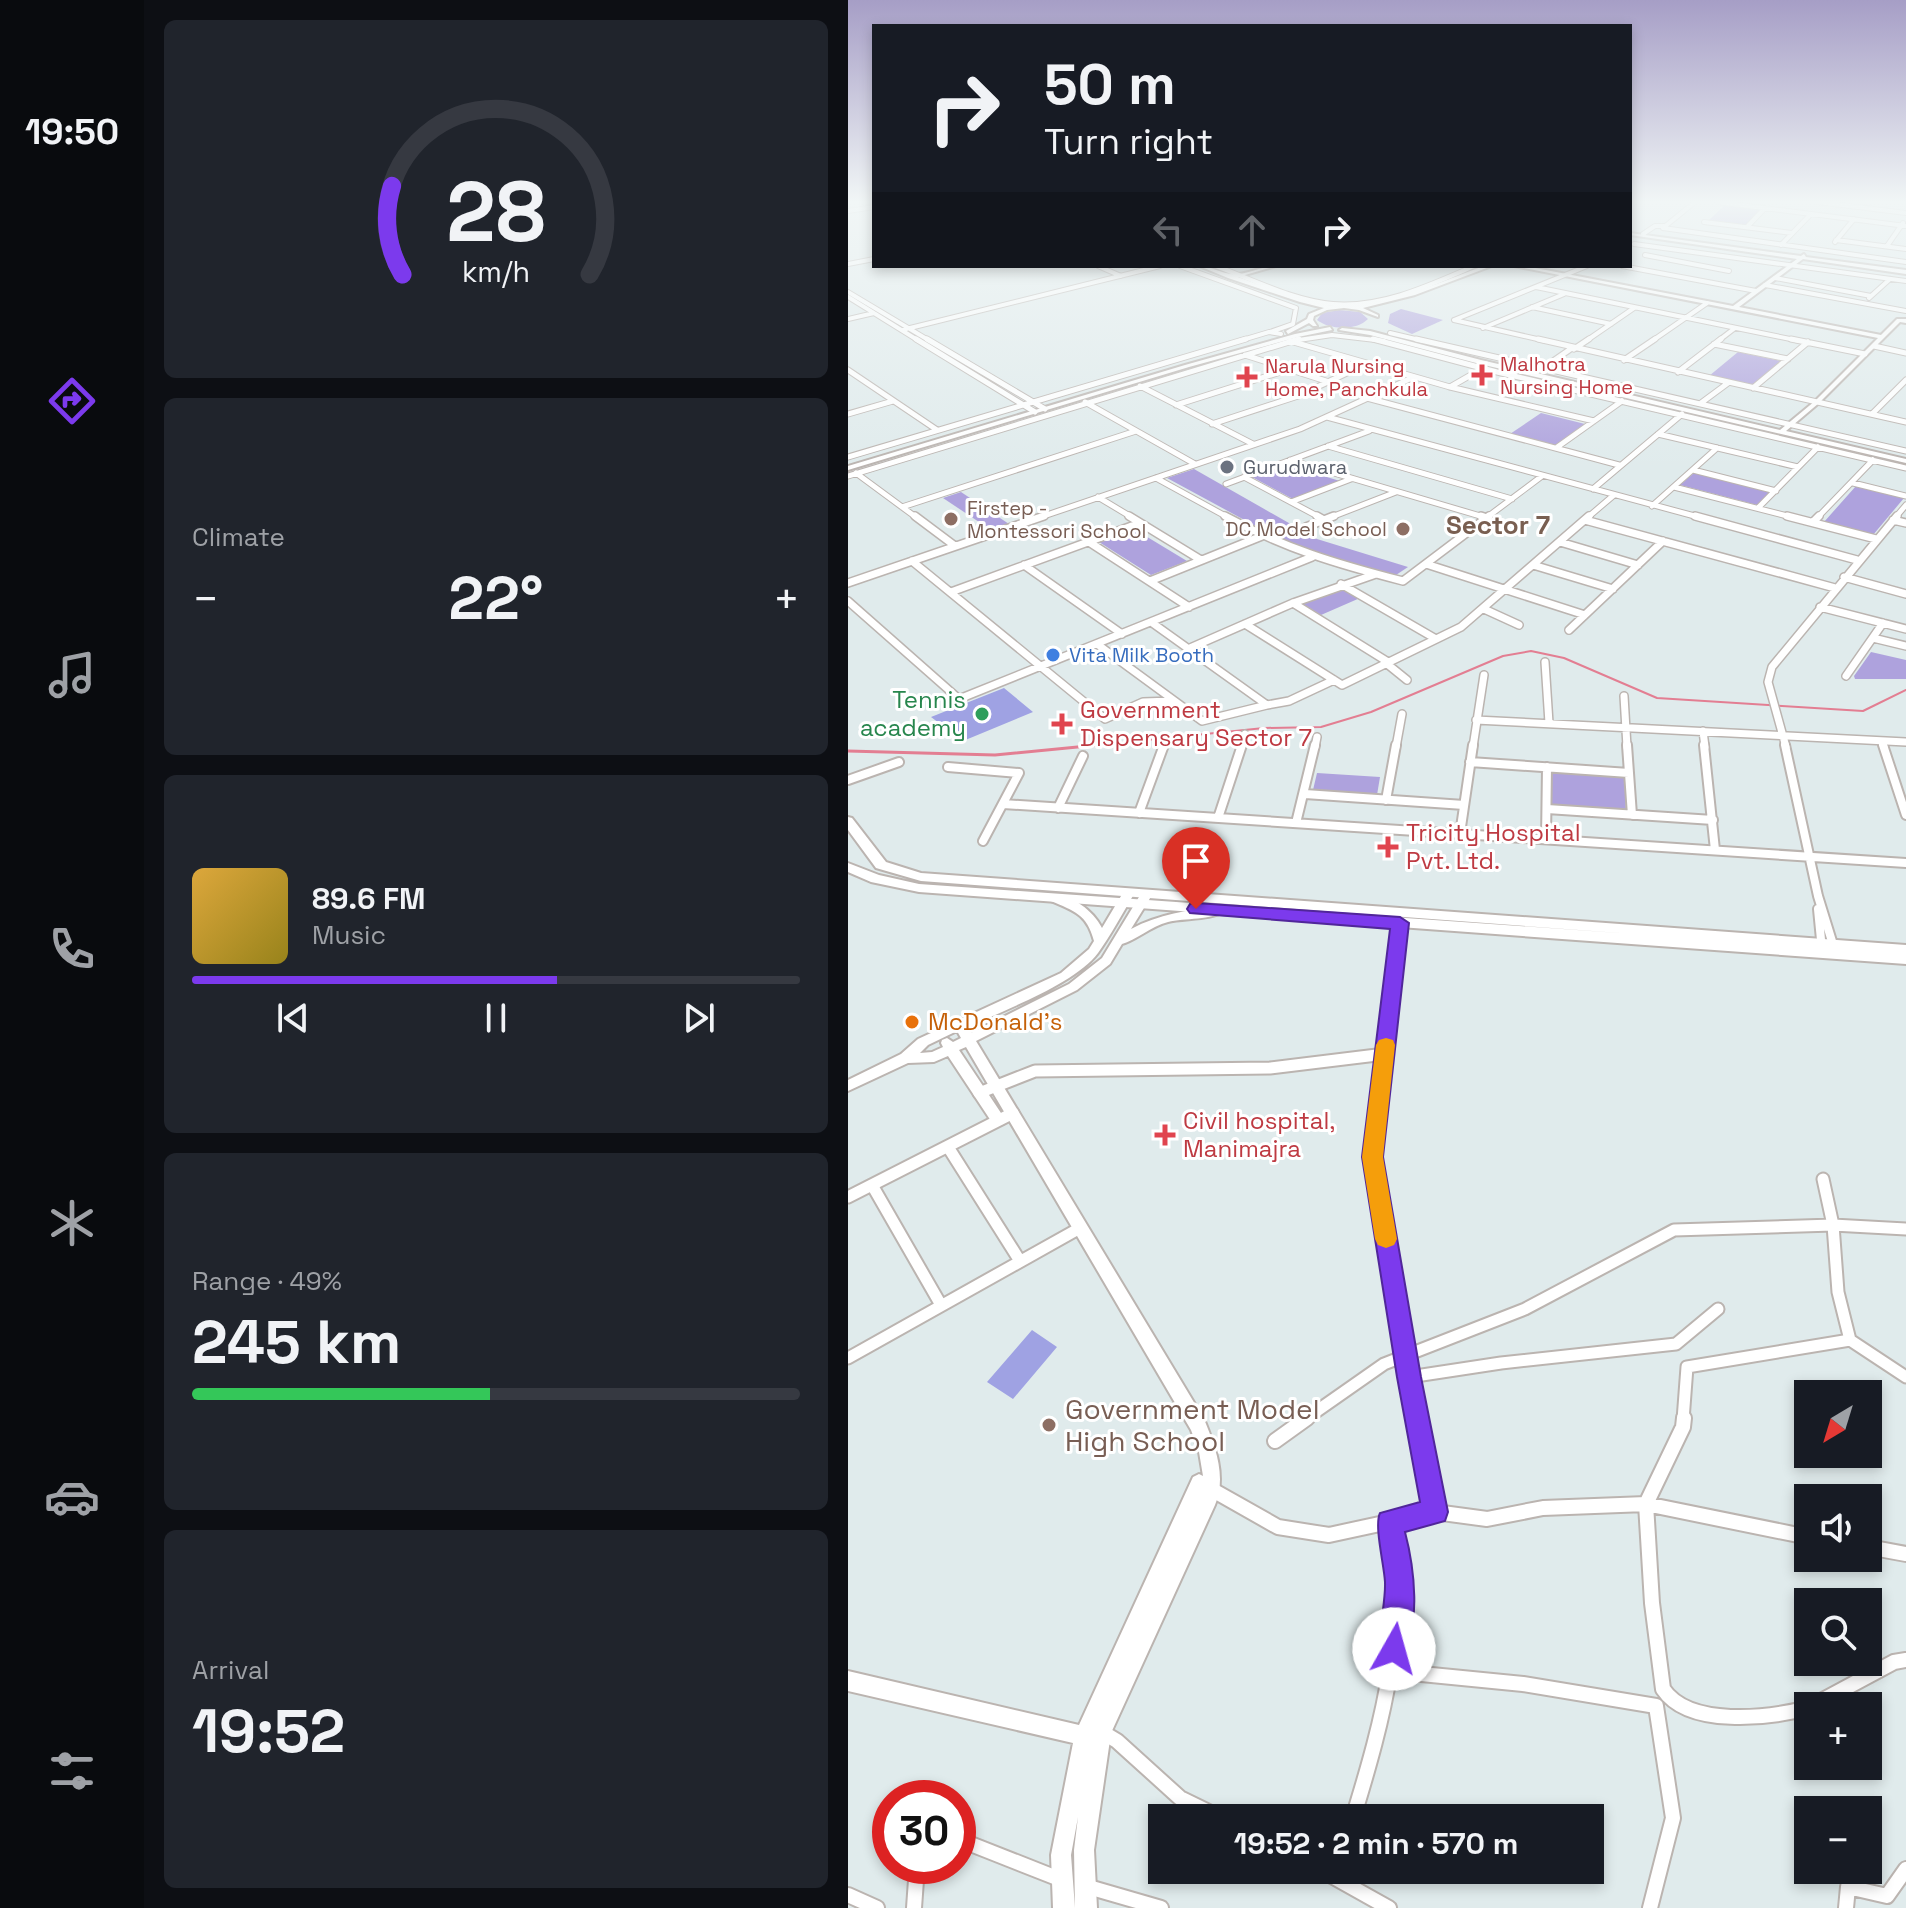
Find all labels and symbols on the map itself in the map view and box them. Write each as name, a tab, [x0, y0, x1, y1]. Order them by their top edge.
place label: Malhotra Nursing Home	[1500, 351, 1633, 400]
place label: Narula Nursing Home, Panchkula	[1265, 353, 1428, 402]
marker: Malhotra Nursing Home	[1471, 364, 1493, 386]
marker: Narula Nursing Home, Panchkula	[1236, 366, 1258, 388]
place label: Gurudwara	[1243, 454, 1347, 480]
marker: Gurudwara	[1218, 458, 1236, 476]
place label: Firstep - Montessori School	[967, 495, 1146, 544]
district label: Sector 7	[1446, 508, 1550, 542]
marker: Firstep - Montessori School	[942, 510, 960, 528]
place label: DC Model School	[1225, 516, 1387, 542]
marker: DC Model School	[1394, 520, 1412, 538]
place label: Vita Milk Booth	[1069, 642, 1214, 668]
marker: Vita Milk Booth	[1044, 646, 1062, 664]
place label: Tennis academy	[860, 684, 966, 743]
place label: Government Dispensary Sector 7	[1080, 694, 1312, 753]
marker: Tennis academy	[973, 705, 991, 723]
marker: Government Dispensary Sector 7	[1051, 713, 1073, 735]
place label: Tricity Hospital Pvt. Ltd.	[1406, 817, 1581, 876]
pin	[1162, 827, 1230, 909]
marker: Tricity Hospital Pvt. Ltd.	[1377, 836, 1399, 858]
place label: McDonald's	[928, 1006, 1062, 1037]
marker: McDonald's	[903, 1013, 921, 1031]
place label: Civil hospital, Manimajra	[1183, 1105, 1335, 1164]
marker: Civil hospital, Manimajra	[1154, 1124, 1176, 1146]
north arrow	[1794, 1380, 1882, 1468]
place label: Government Model High School	[1065, 1391, 1320, 1459]
marker: Government Model High School	[1040, 1416, 1058, 1434]
position arrow	[1352, 1607, 1436, 1691]
speed limit sign: 30	[872, 1780, 976, 1884]

